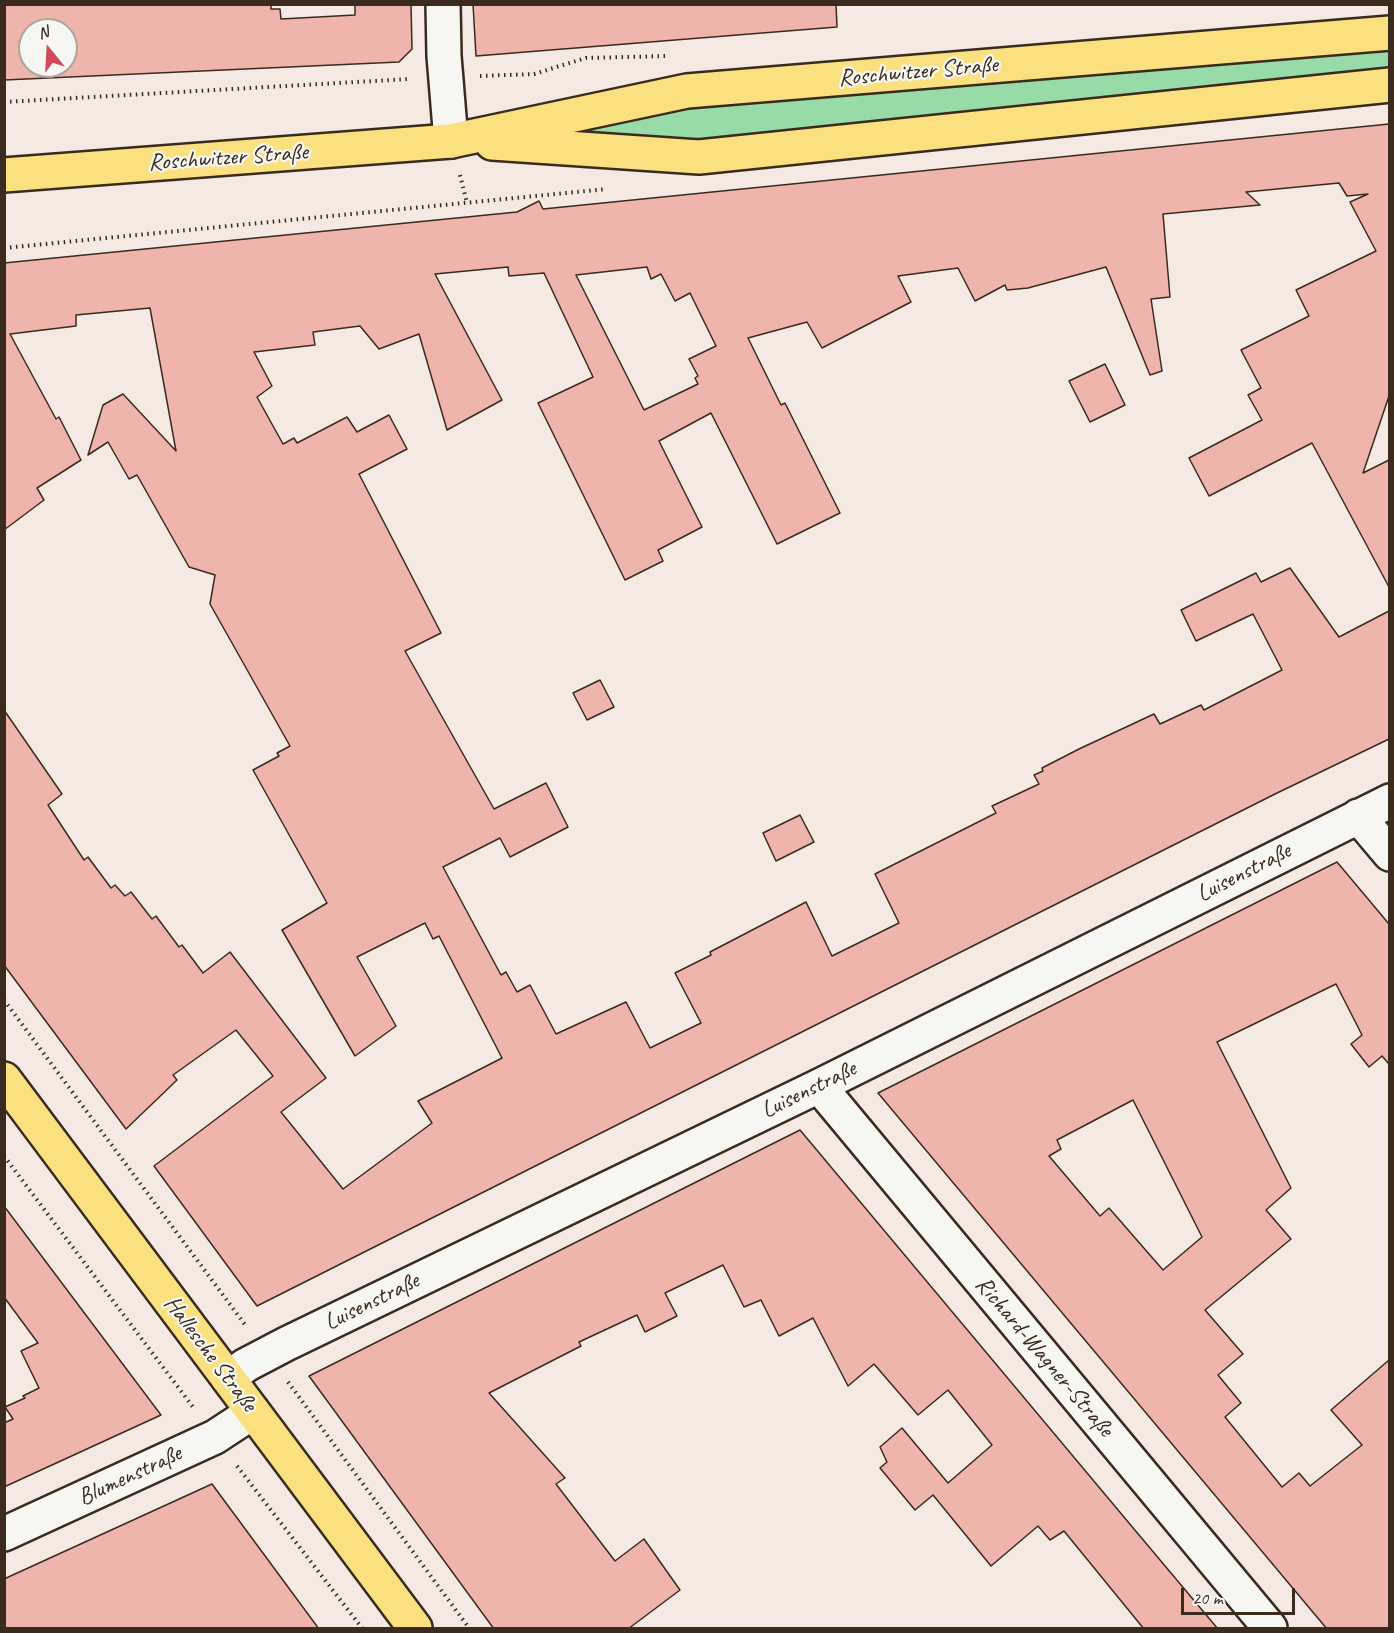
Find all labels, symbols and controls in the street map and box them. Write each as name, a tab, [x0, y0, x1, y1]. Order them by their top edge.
north arrow	[18, 18, 78, 78]
text: N	[35, 22, 51, 44]
street label: Roschwitzer Straße	[837, 51, 999, 93]
street label: Roschwitzer Straße	[147, 138, 309, 178]
street label: Luisenstraße	[1192, 837, 1296, 909]
street label: Luisenstraße	[757, 1055, 861, 1125]
street label: Luisenstraße	[320, 1267, 424, 1337]
street label: Richard-Wagner-Straße	[969, 1271, 1119, 1443]
street label: Hallesche Straße	[157, 1290, 263, 1418]
street label: Blumenstraße	[74, 1440, 186, 1512]
scale bar	[1184, 1576, 1298, 1614]
text: 20 m	[1192, 1587, 1223, 1609]

